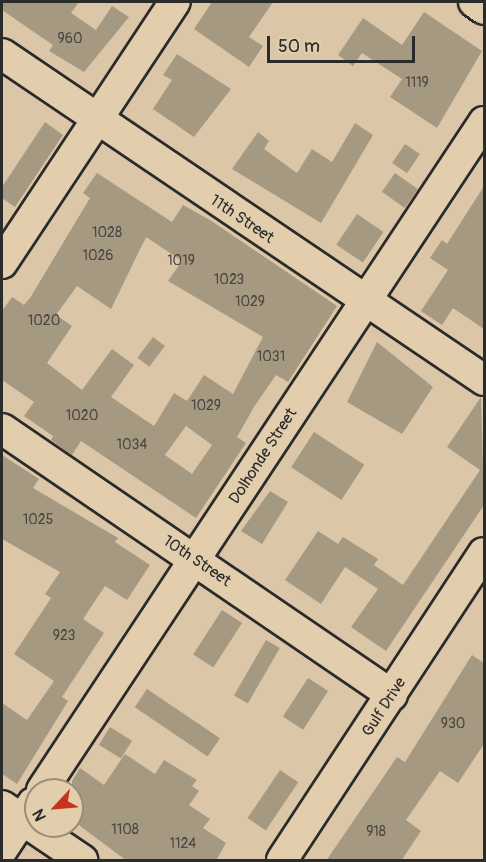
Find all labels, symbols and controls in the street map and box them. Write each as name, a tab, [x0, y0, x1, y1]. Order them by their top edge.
scale bar	[270, 24, 418, 62]
house number: 960	[58, 31, 82, 47]
text: 50 m	[278, 35, 320, 58]
house number: 1119	[405, 75, 429, 91]
street label: 11th Street	[206, 191, 278, 247]
house number: 1028	[92, 225, 122, 241]
house number: 1026	[82, 248, 114, 264]
house number: 1019	[167, 253, 195, 269]
house number: 1023	[214, 272, 244, 288]
house number: 1029	[235, 294, 265, 310]
house number: 1020	[28, 313, 60, 329]
house number: 1031	[257, 349, 285, 365]
house number: 1029	[191, 398, 221, 414]
street label: Dolhonde Street	[225, 405, 301, 507]
house number: 1020	[66, 408, 98, 424]
house number: 1034	[117, 437, 147, 453]
house number: 1025	[23, 512, 53, 528]
street label: 10th Street	[159, 531, 235, 591]
house number: 923	[53, 628, 75, 644]
street label: Gulf Drive	[358, 674, 410, 740]
house number: 930	[441, 716, 465, 732]
north arrow	[24, 778, 84, 838]
text: N	[28, 806, 51, 824]
house number: 1108	[111, 822, 139, 838]
house number: 918	[366, 824, 386, 840]
house number: 1124	[170, 836, 196, 852]

